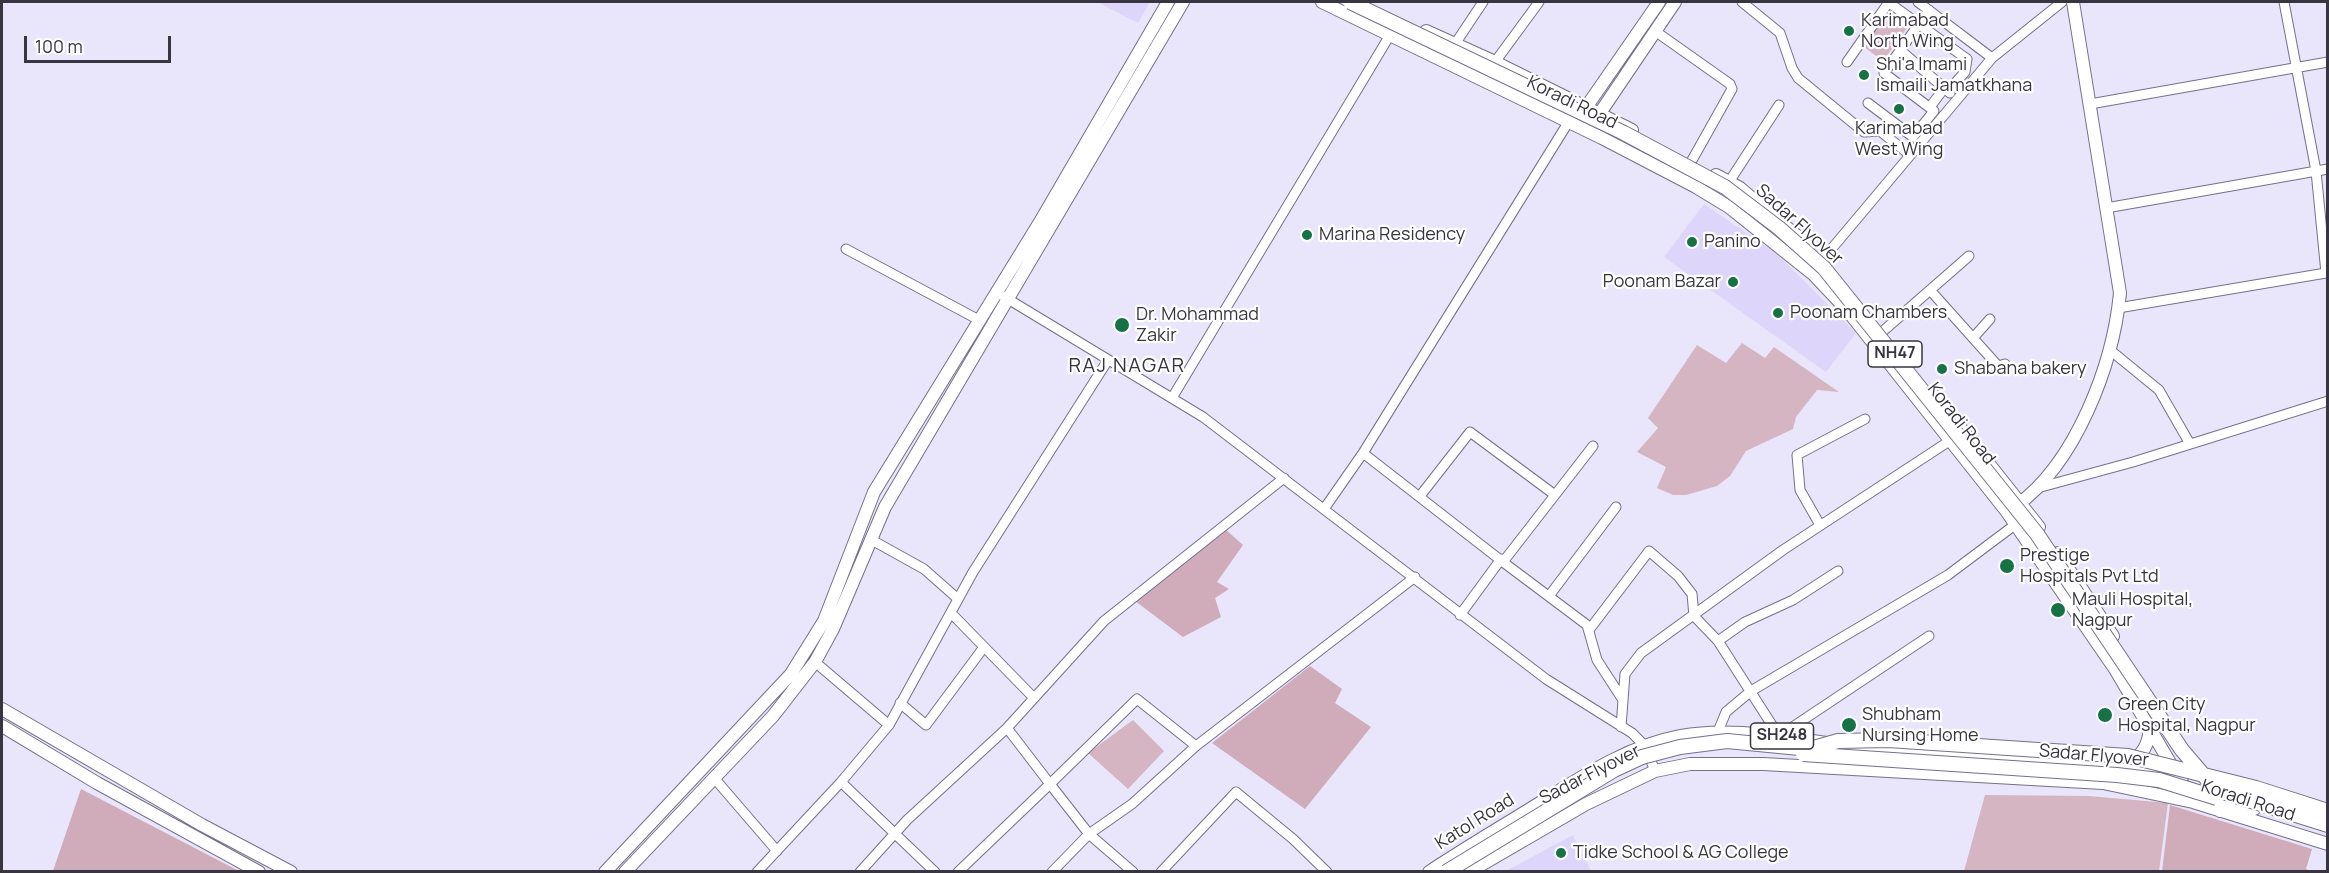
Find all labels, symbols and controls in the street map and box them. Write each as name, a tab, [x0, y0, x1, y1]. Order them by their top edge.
place label: Karimabad North Wing	[1861, 10, 1954, 52]
scale bar	[27, 24, 174, 62]
marker: Karimabad North Wing	[1842, 24, 1856, 38]
text: 100 m	[35, 34, 83, 58]
place label: Shi'a Imami Ismaili Jamatkhana	[1876, 54, 2032, 97]
marker: Shi'a Imami Ismaili Jamatkhana	[1857, 68, 1871, 82]
street label: Koradi Road	[1523, 72, 1621, 134]
marker: Karimabad West Wing	[1892, 102, 1906, 116]
place label: Karimabad West Wing	[1855, 118, 1943, 160]
street label: Sadar Flyover	[1751, 180, 1847, 270]
place label: Marina Residency	[1319, 224, 1465, 246]
marker: Marina Residency	[1300, 228, 1314, 242]
place label: Panino	[1704, 231, 1761, 253]
marker: Panino	[1685, 235, 1699, 249]
place label: Poonam Bazar	[1603, 271, 1721, 293]
marker: Poonam Bazar	[1726, 275, 1740, 289]
place label: Poonam Chambers	[1790, 302, 1947, 324]
place label: Dr. Mohammad Zakir	[1136, 304, 1259, 346]
marker: Poonam Chambers	[1771, 306, 1785, 320]
marker: Dr. Mohammad Zakir	[1113, 316, 1131, 334]
road number: NH47	[1868, 341, 1922, 367]
district label: RAJ NAGAR	[1069, 354, 1185, 378]
place label: Shabana bakery	[1954, 358, 2087, 380]
marker: Shabana bakery	[1935, 362, 1949, 376]
street label: Koradi Road	[1922, 379, 2000, 469]
place label: Prestige Hospitals Pvt Ltd	[2020, 545, 2159, 588]
marker: Prestige Hospitals Pvt Ltd	[1998, 557, 2016, 575]
place label: Mauli Hospital, Nagpur	[2072, 589, 2193, 632]
marker: Mauli Hospital, Nagpur	[2049, 601, 2067, 619]
place label: Green City Hospital, Nagpur	[2118, 694, 2256, 736]
place label: Shubham Nursing Home	[1862, 704, 1978, 746]
marker: Green City Hospital, Nagpur	[2096, 706, 2114, 724]
marker: Shubham Nursing Home	[1840, 716, 1858, 734]
road number: SH248	[1750, 723, 1814, 749]
street label: Sadar Flyover	[1536, 740, 1644, 810]
street label: Sadar Flyover	[2038, 740, 2150, 772]
street label: Koradi Road	[2198, 776, 2298, 826]
street label: Katol Road	[1432, 789, 1518, 855]
place label: Tidke School & AG College	[1573, 842, 1789, 864]
marker: Tidke School & AG College	[1554, 846, 1568, 860]

